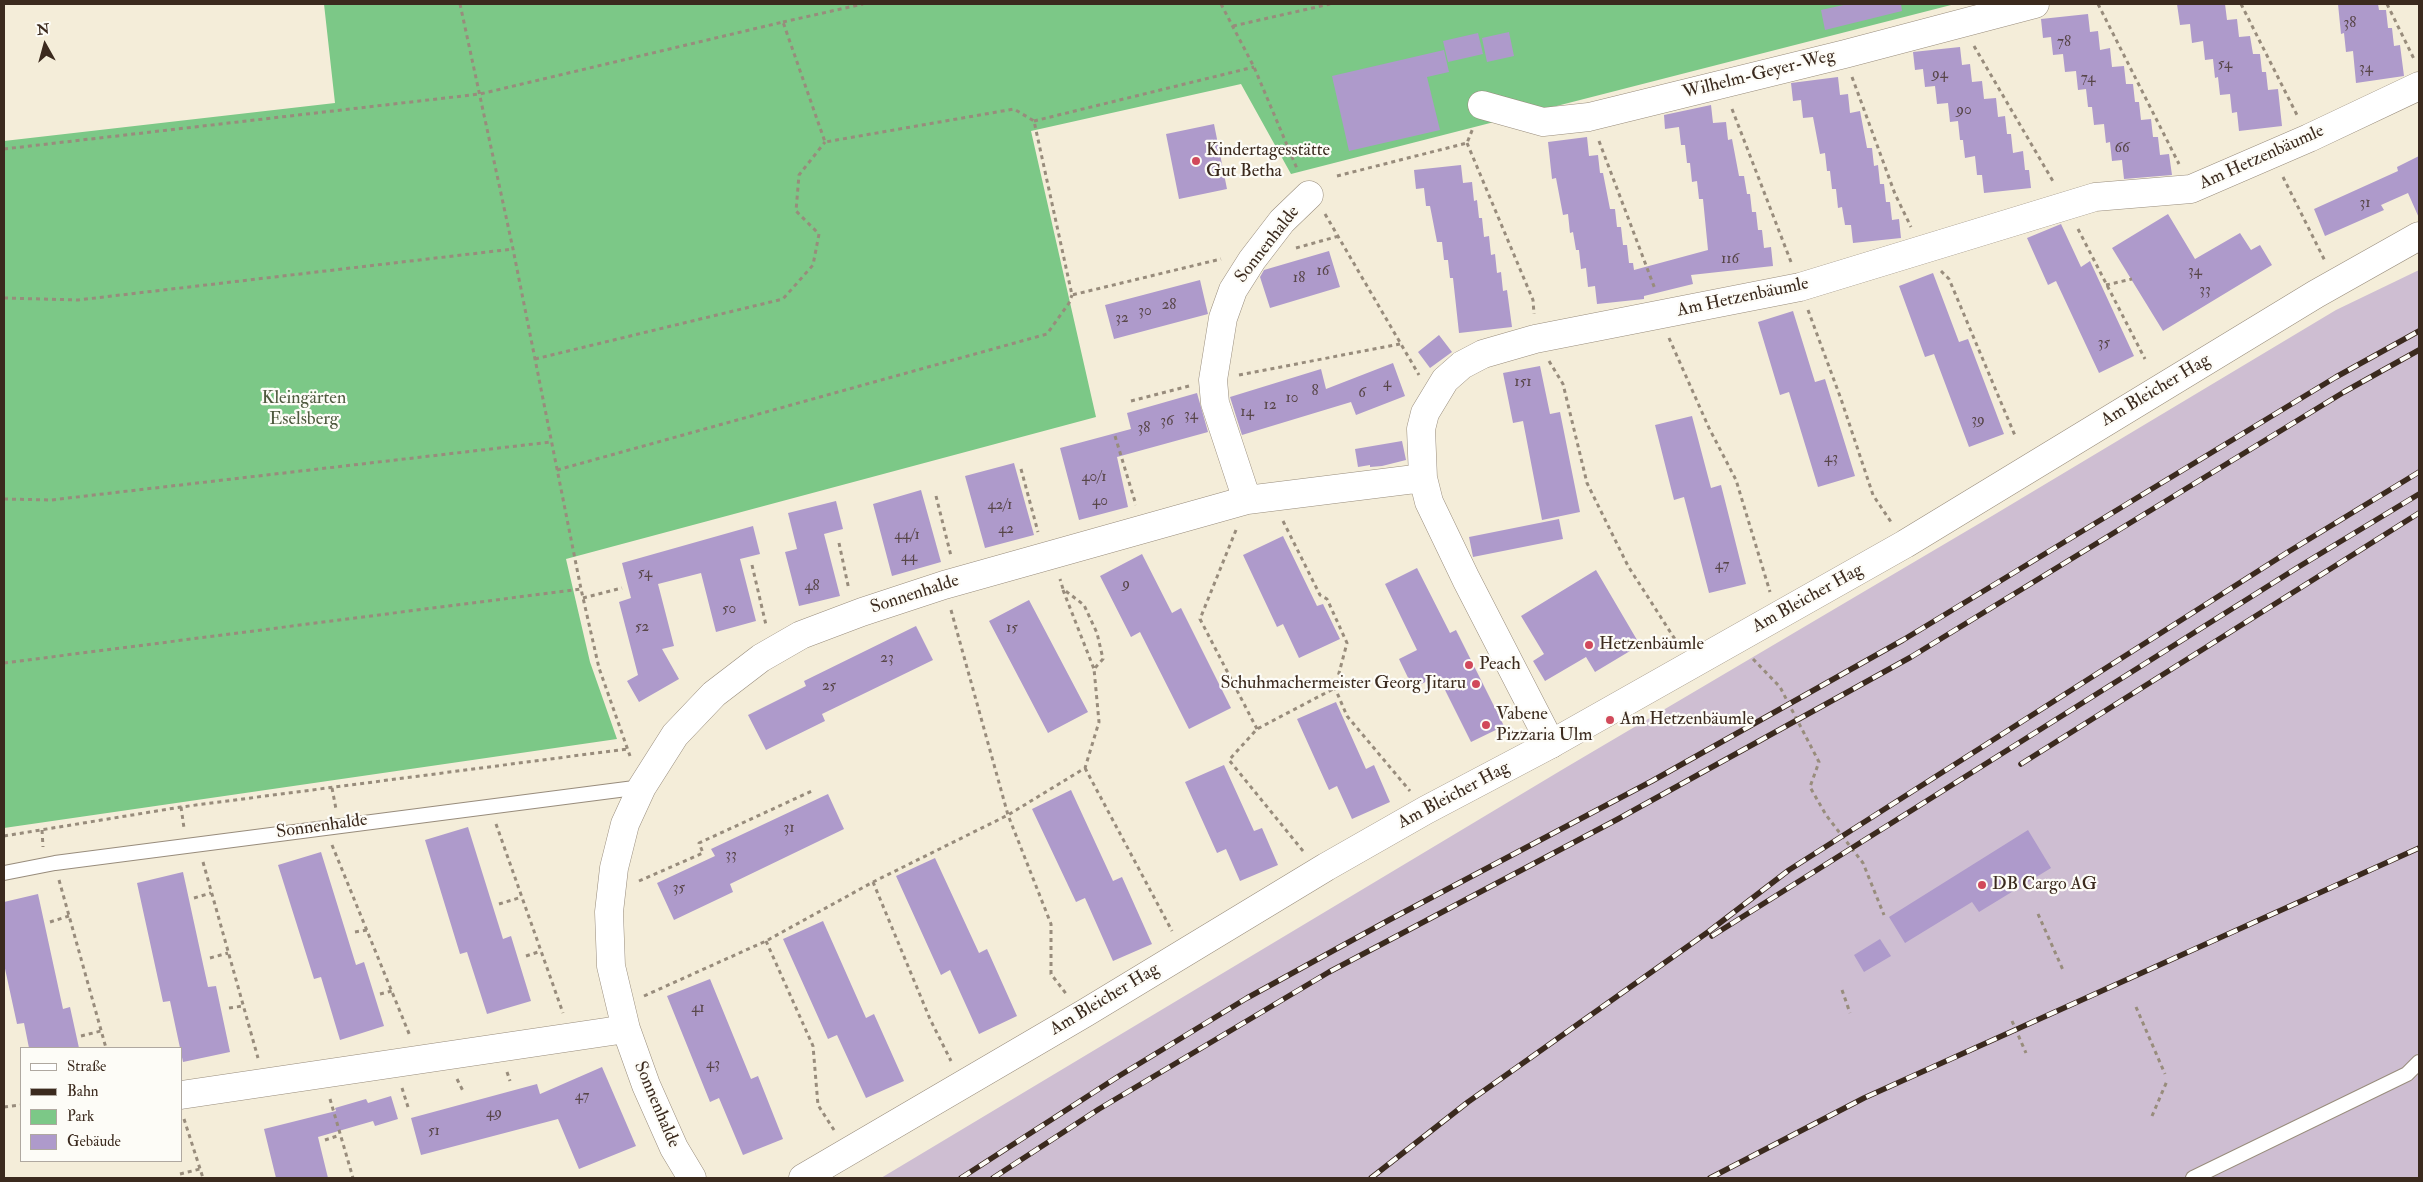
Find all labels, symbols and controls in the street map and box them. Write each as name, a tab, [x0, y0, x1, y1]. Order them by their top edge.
house number: 38	[2344, 15, 2356, 33]
north arrow	[20, 20, 70, 70]
text: N	[36, 20, 50, 39]
house number: 78	[2057, 34, 2071, 52]
street label: Wilhelm-Geyer-Weg	[1681, 46, 1837, 104]
house number: 54	[2218, 56, 2232, 74]
house number: 34	[2359, 60, 2373, 78]
house number: 94	[1932, 66, 1948, 84]
house number: 74	[2081, 70, 2095, 88]
house number: 90	[1956, 102, 1972, 120]
street label: Am Hetzenbäumle	[2196, 121, 2328, 195]
place label: Kindertagesstätte Gut Betha	[1206, 140, 1330, 182]
house number: 66	[2114, 140, 2130, 158]
marker: Kindertagesstätte Gut Betha	[1190, 155, 1202, 167]
house number: 31	[2359, 195, 2371, 213]
street label: Sonnenhalde	[1231, 202, 1305, 288]
house number: 116	[1721, 251, 1739, 269]
house number: 16	[1317, 263, 1329, 281]
house number: 34	[2188, 263, 2202, 281]
house number: 18	[1293, 270, 1305, 288]
street label: Am Hetzenbäumle	[1675, 273, 1811, 323]
house number: 33	[2199, 282, 2211, 300]
house number: 28	[1162, 297, 1176, 315]
house number: 30	[1138, 303, 1152, 321]
house number: 32	[1115, 310, 1129, 328]
house number: 35	[2098, 335, 2110, 353]
street label: Am Bleicher Hag	[2098, 350, 2214, 432]
house number: 151	[1514, 374, 1532, 392]
house number: 4	[1383, 375, 1391, 393]
house number: 8	[1311, 383, 1319, 401]
house number: 6	[1358, 385, 1366, 403]
park label: Kleingärten Eselsberg	[262, 388, 346, 430]
house number: 10	[1286, 390, 1298, 408]
house number: 12	[1264, 397, 1276, 415]
house number: 14	[1240, 404, 1254, 422]
house number: 34	[1184, 407, 1198, 425]
house number: 39	[1971, 412, 1985, 430]
house number: 36	[1160, 413, 1174, 431]
house number: 38	[1138, 420, 1150, 438]
house number: 43	[1824, 450, 1838, 468]
house number: 40/1	[1081, 469, 1107, 487]
house number: 40	[1092, 493, 1108, 511]
house number: 42/1	[988, 497, 1012, 515]
house number: 42	[998, 521, 1014, 539]
house number: 44/1	[894, 527, 920, 545]
house number: 44	[901, 549, 917, 567]
house number: 47	[1715, 557, 1729, 575]
street label: Am Bleicher Hag	[1749, 560, 1867, 638]
house number: 54	[638, 565, 652, 583]
street label: Sonnenhalde	[868, 571, 962, 619]
house number: 9	[1122, 576, 1130, 594]
house number: 48	[804, 578, 820, 596]
house number: 50	[722, 601, 736, 619]
house number: 52	[635, 619, 649, 637]
house number: 15	[1006, 620, 1018, 638]
place label: Hetzenbäumle	[1599, 634, 1704, 656]
marker: Hetzenbäumle	[1583, 639, 1595, 651]
house number: 23	[880, 650, 894, 668]
place label: Peach	[1479, 654, 1521, 676]
marker: Peach	[1463, 659, 1475, 671]
place label: Schuhmachermeister Georg Jitaru	[1220, 673, 1466, 695]
house number: 25	[822, 678, 836, 696]
marker: Schuhmachermeister Georg Jitaru	[1470, 678, 1482, 690]
place label: Vabene Pizzaria Ulm	[1496, 704, 1592, 746]
place label: Am Hetzenbäumle	[1620, 709, 1754, 731]
marker: Am Hetzenbäumle	[1604, 714, 1616, 726]
marker: Vabene Pizzaria Ulm	[1480, 719, 1492, 731]
street label: Am Bleicher Hag	[1394, 757, 1514, 835]
street label: Sonnenhalde	[275, 810, 369, 844]
house number: 31	[783, 820, 795, 838]
house number: 33	[725, 847, 737, 865]
place label: DB Cargo AG	[1992, 874, 2097, 896]
marker: DB Cargo AG	[1976, 879, 1988, 891]
house number: 35	[673, 880, 685, 898]
street label: Am Bleicher Hag	[1047, 959, 1163, 1041]
house number: 41	[691, 1000, 705, 1018]
legend	[20, 1047, 182, 1162]
house number: 43	[706, 1056, 720, 1074]
text: Straße	[67, 1057, 106, 1076]
street label: Sonnenhalde	[628, 1059, 684, 1151]
text: Bahn	[67, 1082, 99, 1101]
house number: 47	[575, 1088, 589, 1106]
house number: 49	[486, 1105, 502, 1123]
text: Park	[67, 1107, 94, 1126]
house number: 51	[428, 1123, 440, 1141]
text: Gebäude	[67, 1132, 121, 1151]

